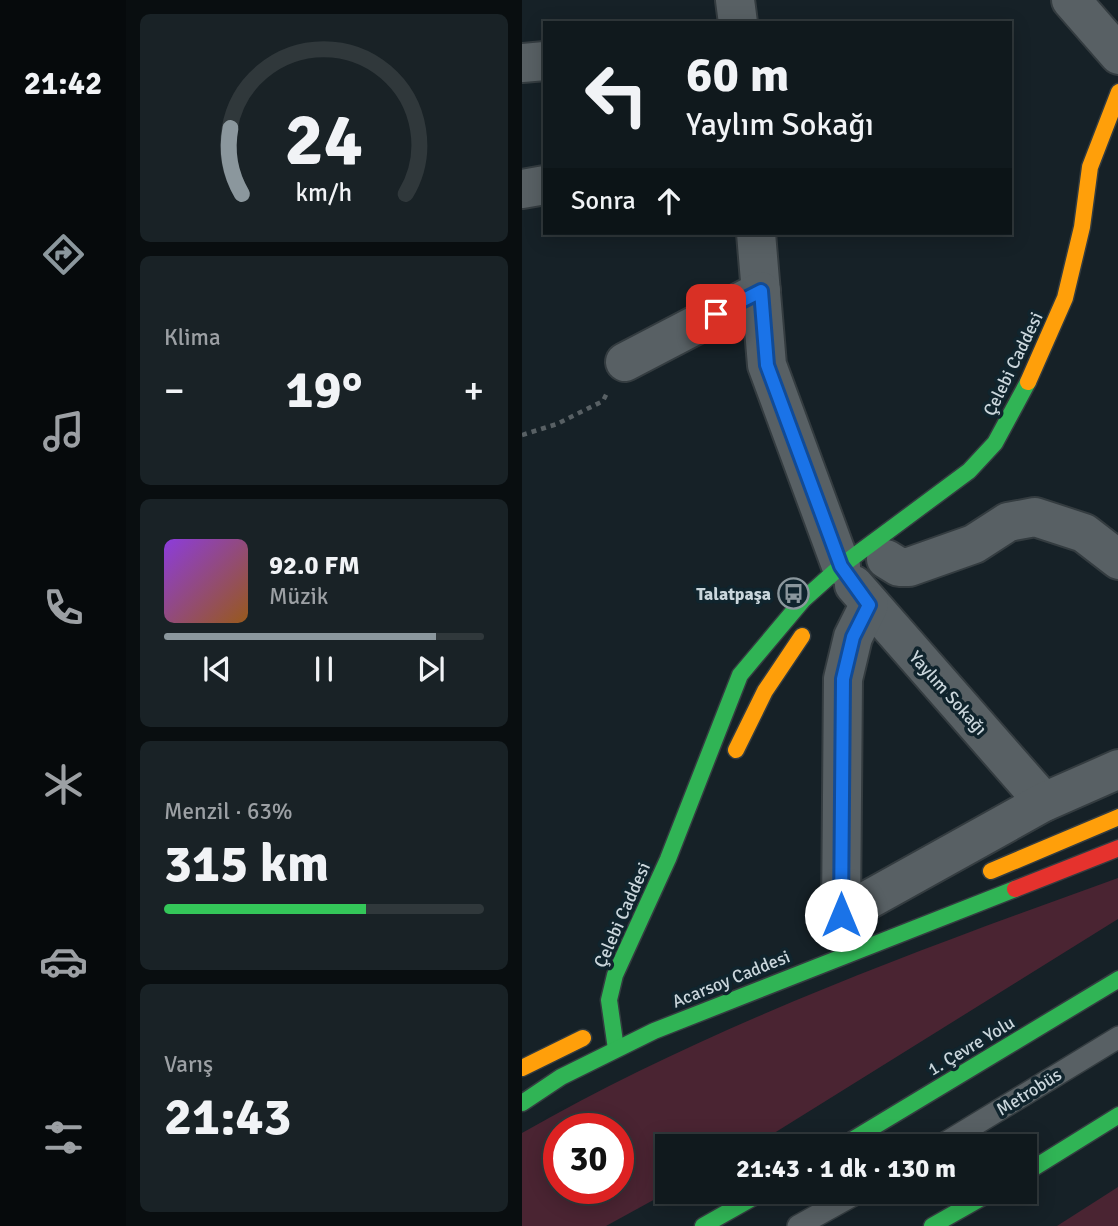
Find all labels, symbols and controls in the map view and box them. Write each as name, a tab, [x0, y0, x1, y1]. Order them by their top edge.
text: 60 m	[686, 45, 789, 105]
icon: left	[571, 49, 662, 140]
text: 21:42	[24, 64, 102, 103]
text: 24	[285, 97, 363, 186]
text: Yaylım Sokağı	[686, 105, 874, 144]
text: km/h	[296, 177, 352, 208]
icon: ahead	[650, 182, 688, 220]
text: Sonra	[571, 185, 636, 217]
icon: directions	[39, 230, 88, 279]
pin	[686, 284, 746, 344]
icon: arrive	[697, 295, 735, 333]
street label: Çelebi Caddesi	[978, 308, 1048, 420]
text: Klima	[164, 323, 221, 352]
text: 19°	[286, 358, 362, 422]
text: −	[164, 367, 185, 414]
text: +	[463, 367, 484, 414]
icon: music	[39, 407, 88, 456]
text: 92.0 FM	[269, 550, 360, 582]
bus stop icon: Talatpaşa	[777, 577, 811, 611]
text: Müzik	[269, 582, 328, 611]
icon: phone	[39, 583, 88, 632]
place label: Talatpaşa	[696, 583, 771, 605]
street label: Yaylım Sokağı	[904, 646, 992, 740]
icon: previous	[198, 650, 236, 688]
icon: pause	[305, 650, 343, 688]
icon: next	[412, 650, 450, 688]
icon: climate	[39, 760, 88, 809]
text: Menzil · 63%	[164, 797, 293, 826]
text: 315 km	[164, 832, 329, 896]
street label: Çelebi Caddesi	[589, 859, 655, 971]
position arrow	[804, 878, 878, 952]
icon: car	[39, 937, 88, 986]
street label: Acarsoy Caddesi	[669, 945, 793, 1013]
street label: 1. Çevre Yolu	[923, 1011, 1019, 1081]
text: Varış	[164, 1050, 213, 1079]
street label: Metrobüs	[992, 1063, 1066, 1121]
text: 21:43	[164, 1085, 292, 1149]
icon: filters	[39, 1113, 88, 1162]
speed limit sign: 30	[543, 1113, 634, 1204]
text: 21:43 · 1 dk · 130 m	[736, 1153, 956, 1185]

